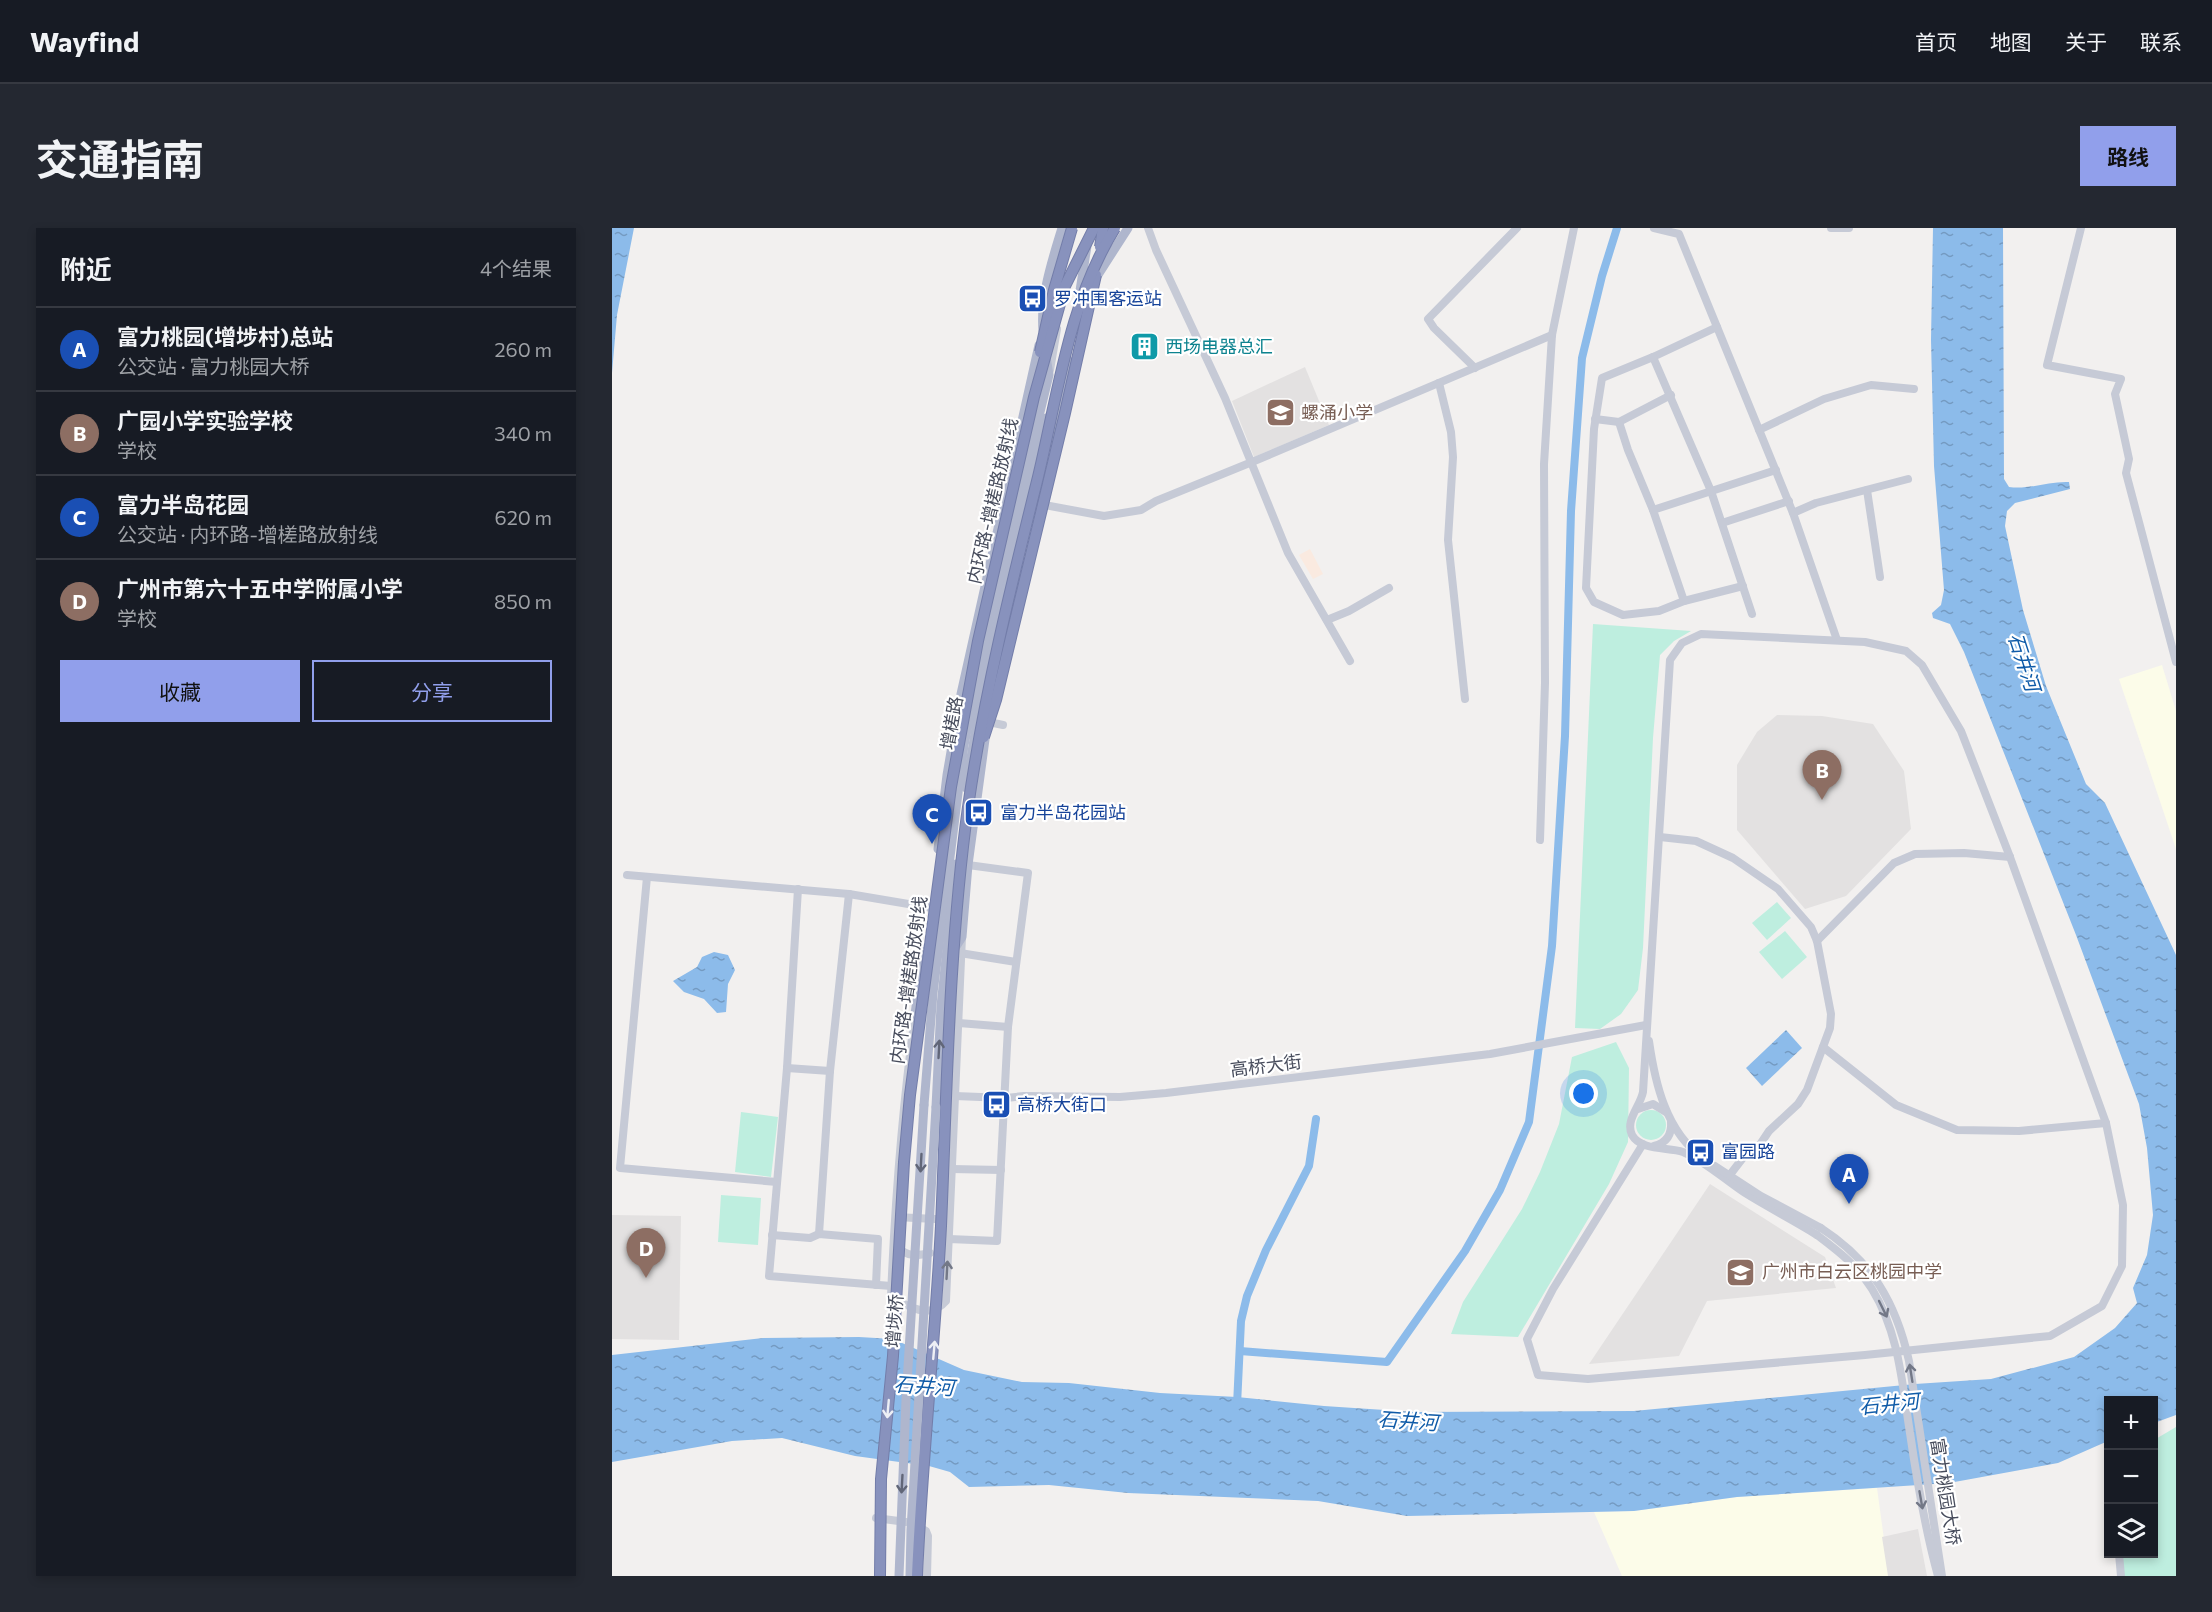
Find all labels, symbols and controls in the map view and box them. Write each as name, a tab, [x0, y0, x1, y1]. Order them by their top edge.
text: Wayfind	[30, 24, 139, 58]
text: 首页	[1915, 29, 1957, 54]
text: 地图	[1990, 29, 2032, 54]
text: 关于	[2065, 29, 2107, 54]
text: 联系	[2140, 29, 2182, 54]
button: 路线	[2080, 126, 2176, 186]
text: 交通指南	[36, 132, 204, 184]
text: 附近	[60, 253, 112, 284]
text: 4个结果	[480, 256, 552, 280]
bus stop icon: 罗冲围客运站	[1017, 283, 1049, 315]
place label: 罗冲围客运站	[1054, 287, 1162, 309]
text: 富力桃园(增埗村)总站	[117, 323, 333, 350]
building icon: 西场电器总汇	[1128, 331, 1160, 363]
place label: 西场电器总汇	[1165, 335, 1273, 357]
text: A	[72, 337, 87, 361]
text: 260 m	[494, 337, 552, 361]
text: 公交站 · 富力桃园大桥	[117, 354, 309, 378]
school or university icon: 螺涌小学	[1264, 397, 1296, 429]
place label: 螺涌小学	[1301, 401, 1373, 423]
text: 广园小学实验学校	[117, 407, 293, 434]
street label: 内环路-增槎路放射线	[962, 416, 1022, 586]
text: B	[73, 421, 86, 445]
text: 340 m	[494, 421, 552, 445]
text: 学校	[117, 438, 157, 462]
text: 富力半岛花园	[117, 491, 249, 518]
text: C	[73, 505, 86, 529]
text: 620 m	[495, 505, 552, 529]
text: 公交站 · 内环路-增槎路放射线	[117, 522, 378, 546]
text: 广州市第六十五中学附属小学	[117, 575, 403, 602]
text: D	[72, 589, 87, 613]
text: 850 m	[494, 589, 552, 613]
text: 学校	[117, 606, 157, 630]
water label: 石井河	[2004, 629, 2047, 698]
button: 收藏	[60, 660, 300, 722]
button: 分享	[312, 660, 552, 722]
street label: 增槎路	[935, 694, 967, 751]
pin: B	[1802, 750, 1842, 800]
pin: C	[912, 794, 952, 844]
bus stop icon: 富力半岛花园站	[963, 797, 995, 829]
place label: 富力半岛花园站	[1000, 801, 1126, 823]
street label: 内环路-增槎路放射线	[885, 894, 931, 1065]
one-way arrow	[933, 1039, 944, 1059]
street label: 高桥大街	[1229, 1050, 1303, 1080]
your location	[1569, 1079, 1598, 1108]
bus stop icon: 高桥大街口	[980, 1089, 1012, 1121]
place label: 高桥大街口	[1017, 1093, 1107, 1115]
bus stop icon: 富园路	[1684, 1136, 1716, 1168]
place label: 富园路	[1721, 1140, 1775, 1162]
one-way arrow	[915, 1153, 926, 1173]
pin: A	[1830, 1154, 1868, 1204]
pin: D	[627, 1228, 666, 1278]
school or university icon: 广州市白云区桃园中学	[1725, 1256, 1757, 1288]
one-way arrow	[942, 1260, 953, 1280]
place label: 广州市白云区桃园中学	[1762, 1260, 1942, 1282]
street label: 增埗桥	[881, 1293, 907, 1349]
one-way arrow	[1877, 1300, 1889, 1318]
one-way arrow	[928, 1341, 939, 1361]
one-way arrow	[1905, 1364, 1916, 1383]
water label: 石井河	[893, 1371, 959, 1399]
water label: 石井河	[1858, 1388, 1924, 1418]
map controls	[2104, 1396, 2158, 1558]
button: +	[2104, 1396, 2158, 1450]
one-way arrow	[882, 1399, 893, 1419]
water label: 石井河	[1377, 1406, 1443, 1434]
street label: 富力桃园大桥	[1927, 1437, 1965, 1547]
button: −	[2104, 1450, 2158, 1504]
one-way arrow	[896, 1473, 907, 1493]
one-way arrow	[1916, 1489, 1927, 1509]
button: layers	[2104, 1504, 2158, 1558]

